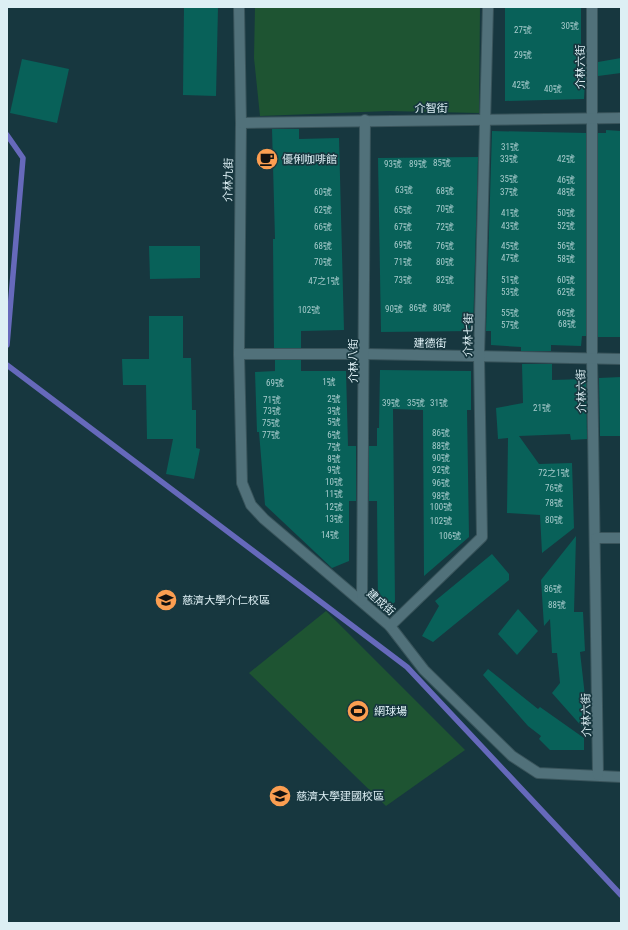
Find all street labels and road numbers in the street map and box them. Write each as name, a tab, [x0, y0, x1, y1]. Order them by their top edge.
street label: 介林六街	[574, 45, 587, 89]
street label: 介智街	[415, 102, 448, 115]
street label: 介林九街	[222, 158, 235, 202]
street label: 介林七街	[462, 313, 475, 357]
street label: 建德街	[413, 337, 447, 350]
street label: 介林八街	[347, 339, 360, 383]
street label: 介林六街	[575, 369, 588, 413]
street label: 建成街	[364, 587, 397, 618]
street label: 介林六街	[580, 693, 593, 737]

